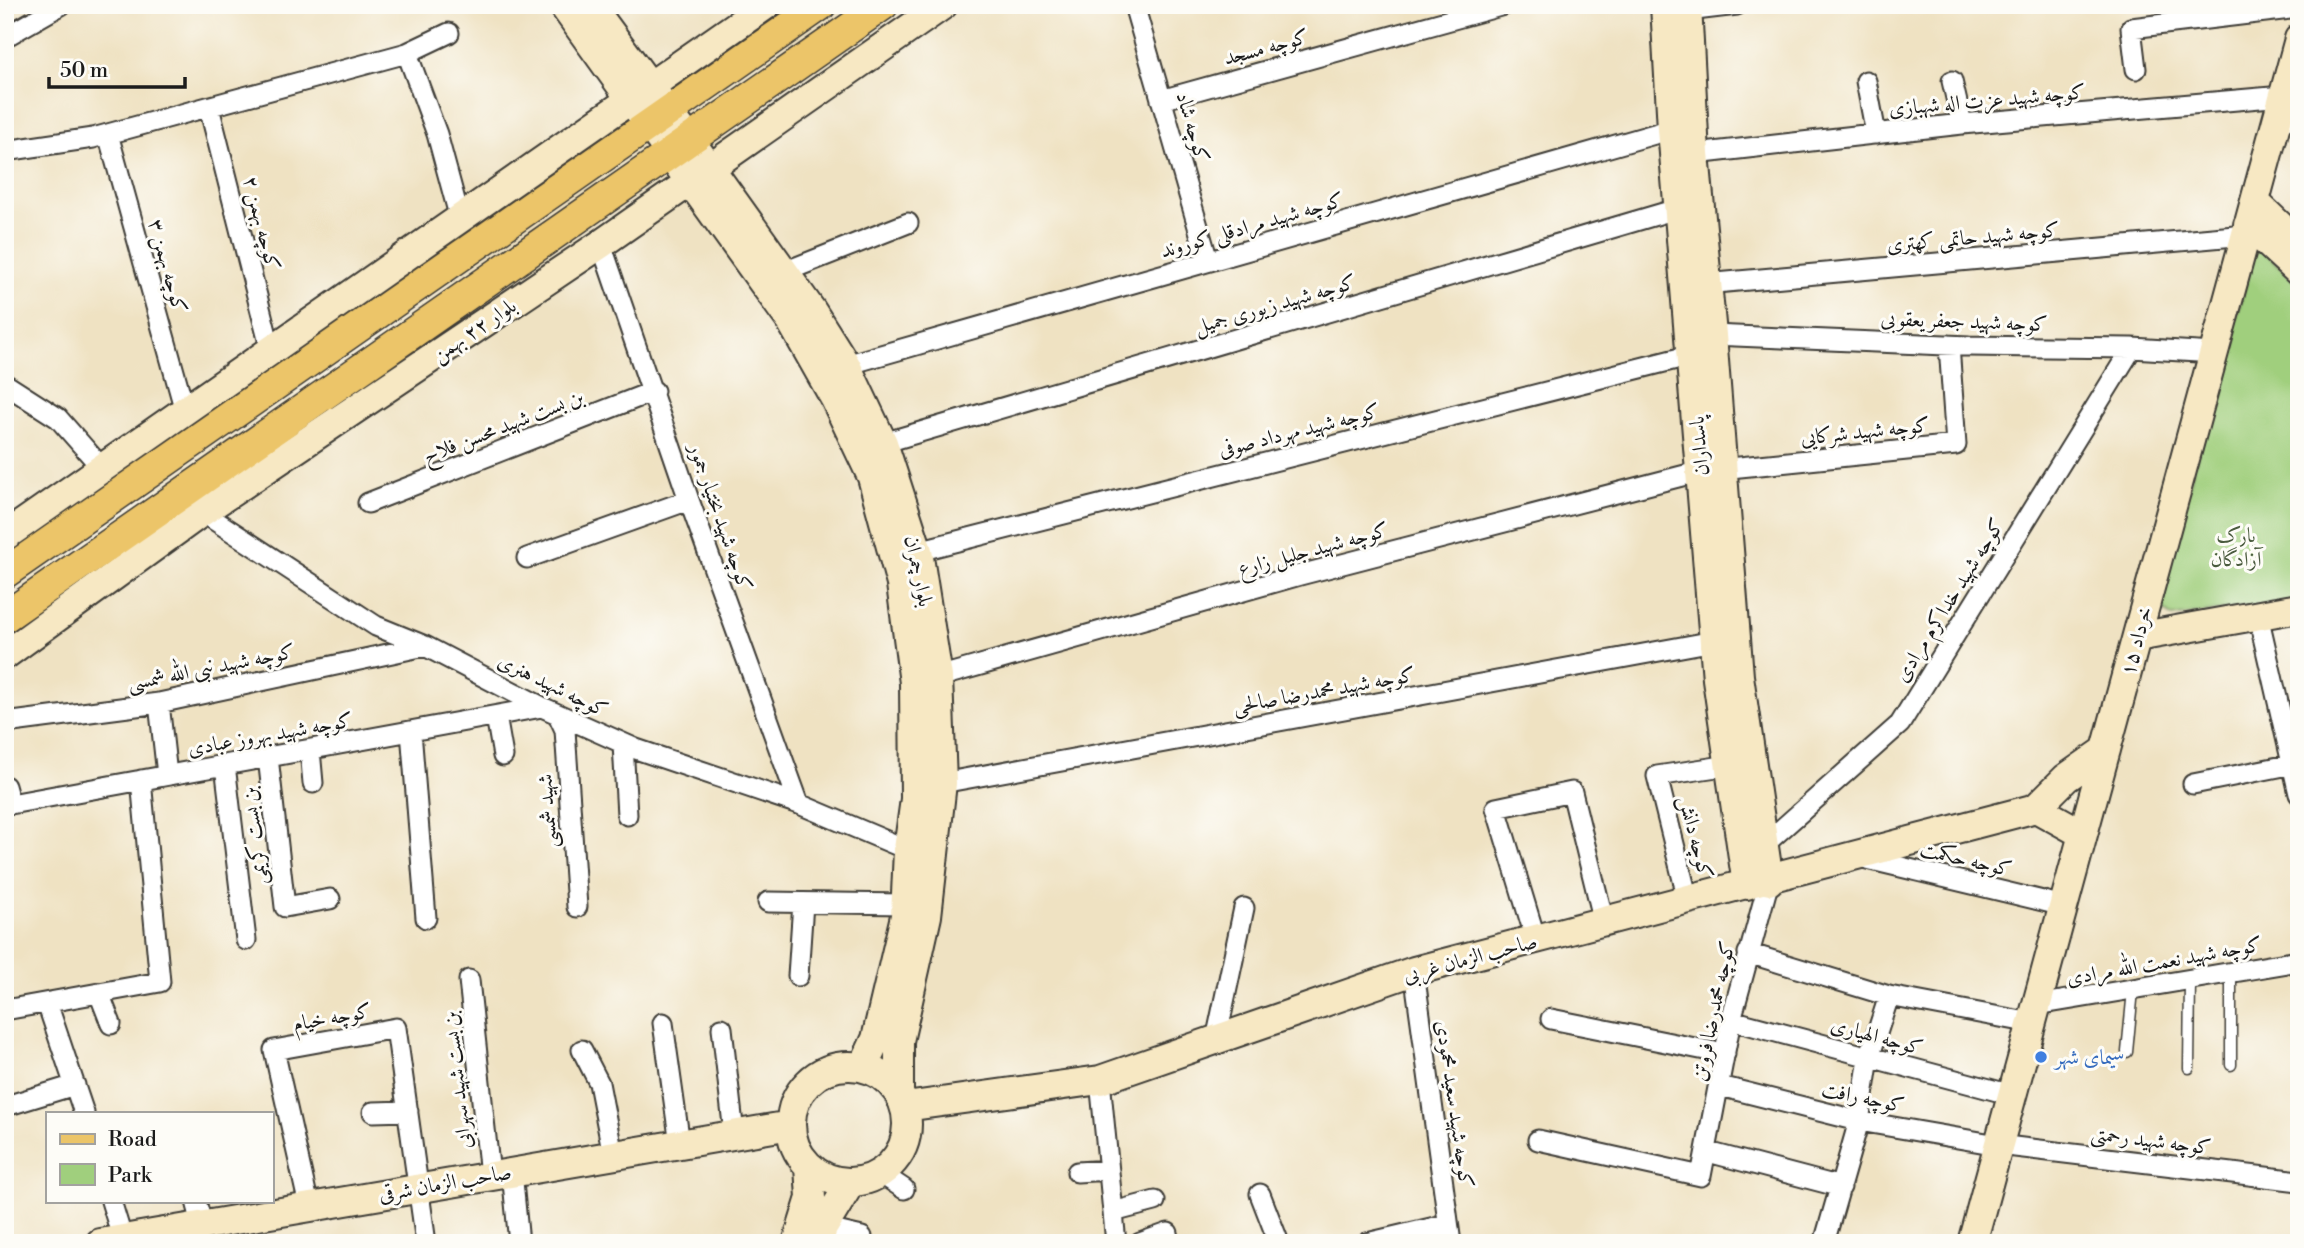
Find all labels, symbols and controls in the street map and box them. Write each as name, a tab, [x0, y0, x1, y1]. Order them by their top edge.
street label: کوچه مسجد	[1221, 24, 1312, 72]
scale bar	[49, 46, 186, 90]
text: 50 m	[60, 58, 108, 84]
street label: کوچه شهید عزت اله شهبازی	[1888, 79, 2087, 124]
street label: کوچه شاد	[1170, 89, 1214, 166]
street label: کوچه بهمن ۲	[237, 173, 285, 273]
street label: کوچه شهید مرادقلی کوروند	[1158, 187, 1348, 267]
street label: کوچه بهمن ۳	[142, 216, 192, 316]
street label: کوچه شهید حاتمی کهتری	[1885, 217, 2061, 259]
street label: کوچه شهید زیوری جمیل	[1191, 269, 1360, 341]
street label: بلوار ۲۲ بهمن	[427, 293, 522, 368]
street label: کوچه شهید جعفر یعقوبی	[1880, 306, 2048, 339]
street label: بن بست شهید محسن فلاح	[419, 384, 590, 474]
street label: کوچه شهید مهرداد صوفی	[1216, 398, 1383, 464]
street label: کوچه شهید شرکایی	[1799, 412, 1931, 452]
street label: پاسداران	[1684, 414, 1717, 477]
street label: کوچه شهید بختیار جمور	[682, 438, 758, 595]
street label: کوچه شهید خداکرم مرادی	[1889, 514, 2014, 689]
street label: کوچه شهید جلیل زارع	[1235, 517, 1392, 586]
park label: پارک آزادگان	[2210, 523, 2264, 573]
street label: بلوار چمران	[898, 533, 938, 609]
street label: ۱۵ خرداد	[2115, 604, 2159, 679]
street label: کوچه شهید نبی الله شمسی	[124, 634, 297, 698]
street label: کوچه شهید هنری	[493, 648, 612, 724]
street label: کوچه شهید محمدرضا صالحی	[1231, 662, 1417, 720]
street label: کوچه شهید بهروز عبادی	[186, 708, 355, 762]
street label: شهید شمسی	[532, 773, 565, 849]
street label: بن بست کریمی	[237, 785, 273, 886]
street label: کوچه دانش	[1672, 793, 1718, 882]
street label: کوچه حکمت	[1917, 837, 2014, 883]
street label: کوچه شهید نعمت الله مرادی	[2063, 927, 2264, 993]
street label: صاحب الزمان غربی	[1400, 929, 1540, 990]
street label: کوچه محمدرضا فروتن	[1686, 939, 1742, 1084]
street label: کوچه خیام	[291, 998, 374, 1042]
street label: بن بست شهید سهرابی	[438, 1010, 479, 1150]
street label: کوچه الهیاری	[1828, 1012, 1926, 1062]
street label: کوچه شهید سعید محمودی	[1429, 1018, 1479, 1190]
place label: سیمای شهر	[2053, 1045, 2124, 1071]
marker: سیمای شهر	[2033, 1049, 2049, 1065]
street label: کوچه رافت	[1819, 1077, 1906, 1119]
legend	[46, 1112, 273, 1202]
street label: کوچه شهید رحمتی	[2089, 1121, 2213, 1162]
text: Road	[108, 1127, 157, 1153]
street label: صاحب الزمان شرقی	[377, 1160, 514, 1208]
text: Park	[108, 1163, 153, 1189]

